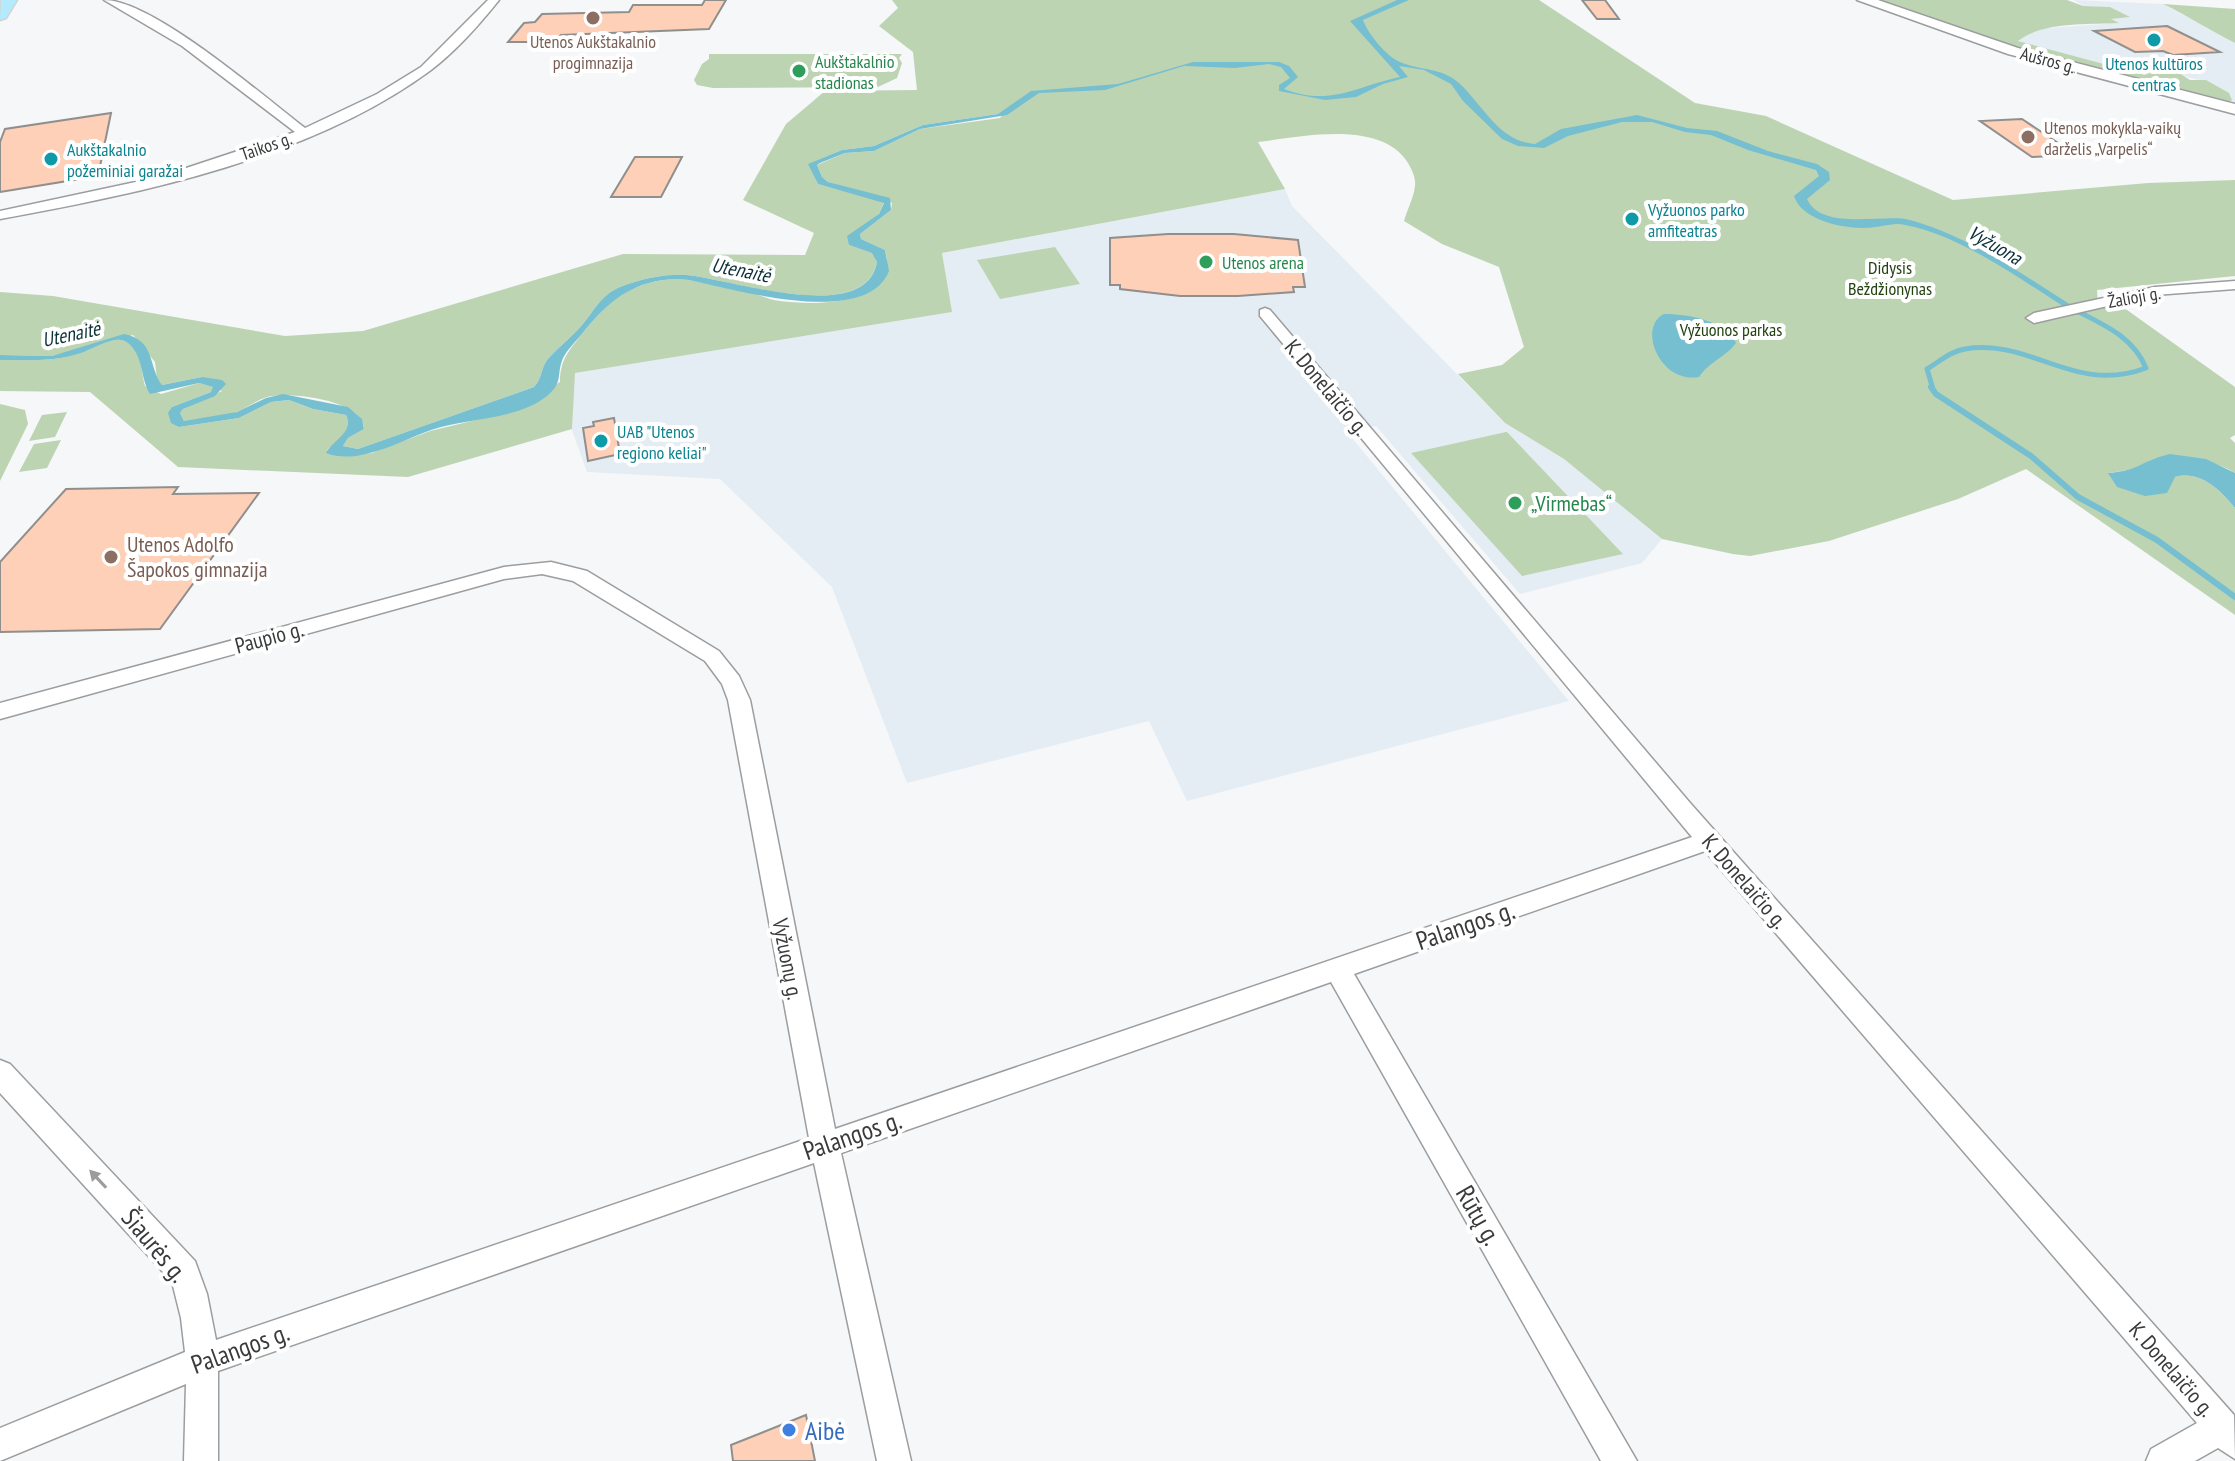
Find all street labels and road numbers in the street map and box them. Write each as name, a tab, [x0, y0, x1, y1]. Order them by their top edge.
street label: Aušros g.	[2018, 42, 2078, 78]
street label: Taikos g.	[237, 126, 295, 166]
street label: Žalioji g.	[2106, 281, 2162, 313]
street label: K. Donelaičio g.	[1279, 333, 1375, 441]
street label: Paupio g.	[232, 614, 306, 660]
street label: K. Donelaičio g.	[1696, 828, 1794, 934]
street label: Palangos g.	[1411, 893, 1519, 957]
street label: Vyžuonų g.	[766, 915, 810, 1002]
street label: Palangos g.	[798, 1103, 906, 1167]
street label: Rūtų g.	[1449, 1179, 1509, 1251]
street label: Šiaurės g.	[115, 1201, 195, 1289]
street label: Palangos g.	[186, 1315, 294, 1381]
street label: K. Donelaičio g.	[2123, 1316, 2221, 1422]

